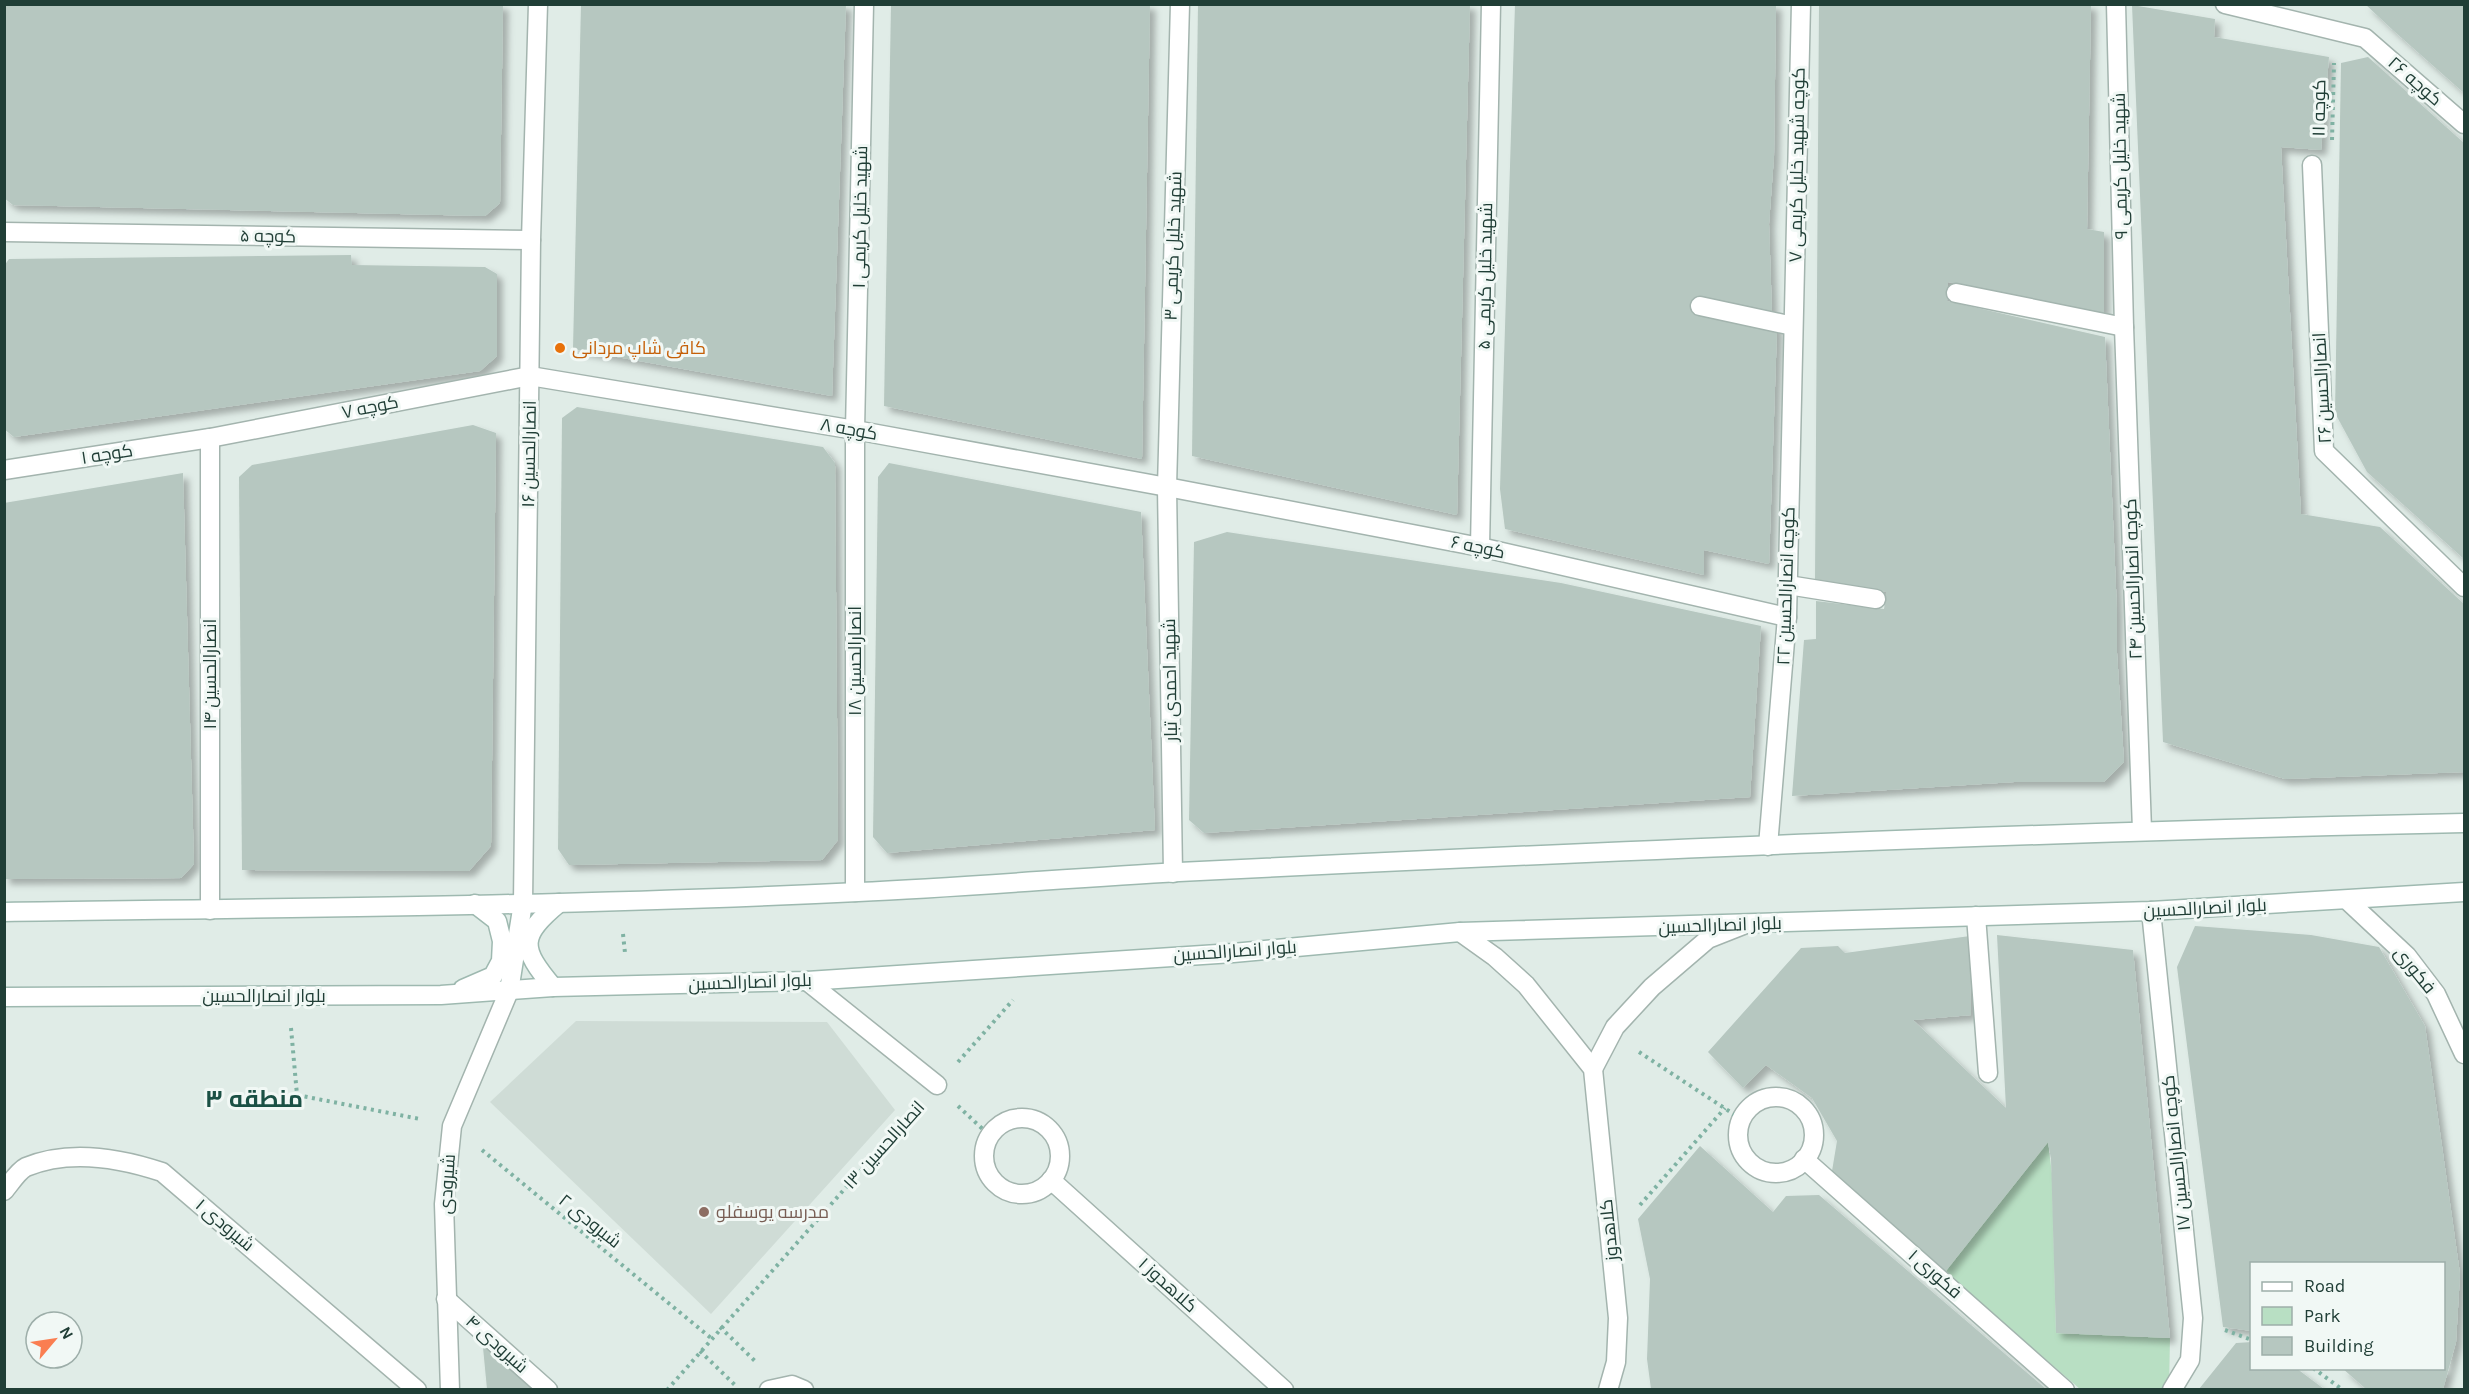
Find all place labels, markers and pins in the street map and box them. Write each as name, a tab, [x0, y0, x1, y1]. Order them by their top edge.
place label: کافى شاپ مردانى	[572, 337, 706, 360]
marker: کافى شاپ مردانى	[553, 341, 567, 355]
place label: مدرسه یوسفلو	[716, 1201, 829, 1223]
marker: مدرسه یوسفلو	[697, 1205, 711, 1219]

